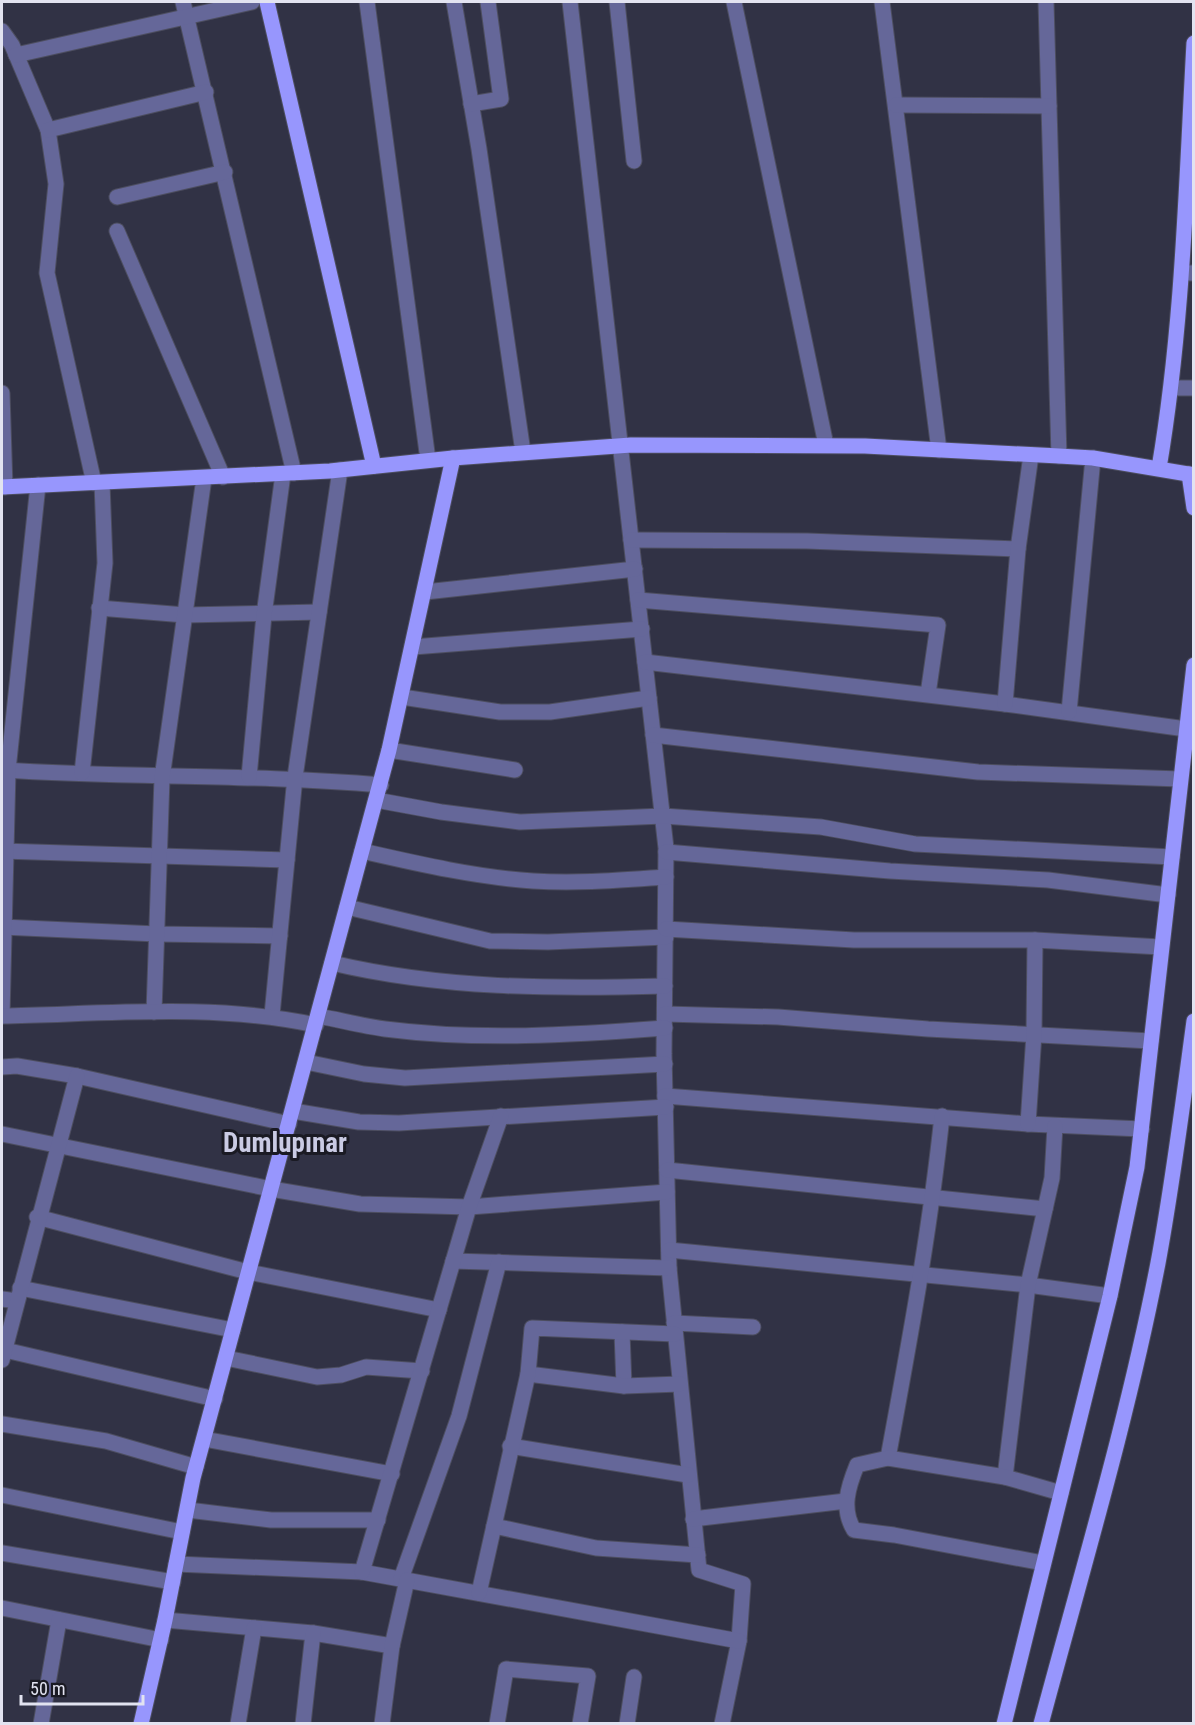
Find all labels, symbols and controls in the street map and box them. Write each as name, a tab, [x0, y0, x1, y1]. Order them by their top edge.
district label: Dumlupınar	[223, 1127, 347, 1159]
scale bar	[21, 1668, 142, 1706]
text: 50 m	[30, 1678, 65, 1699]

